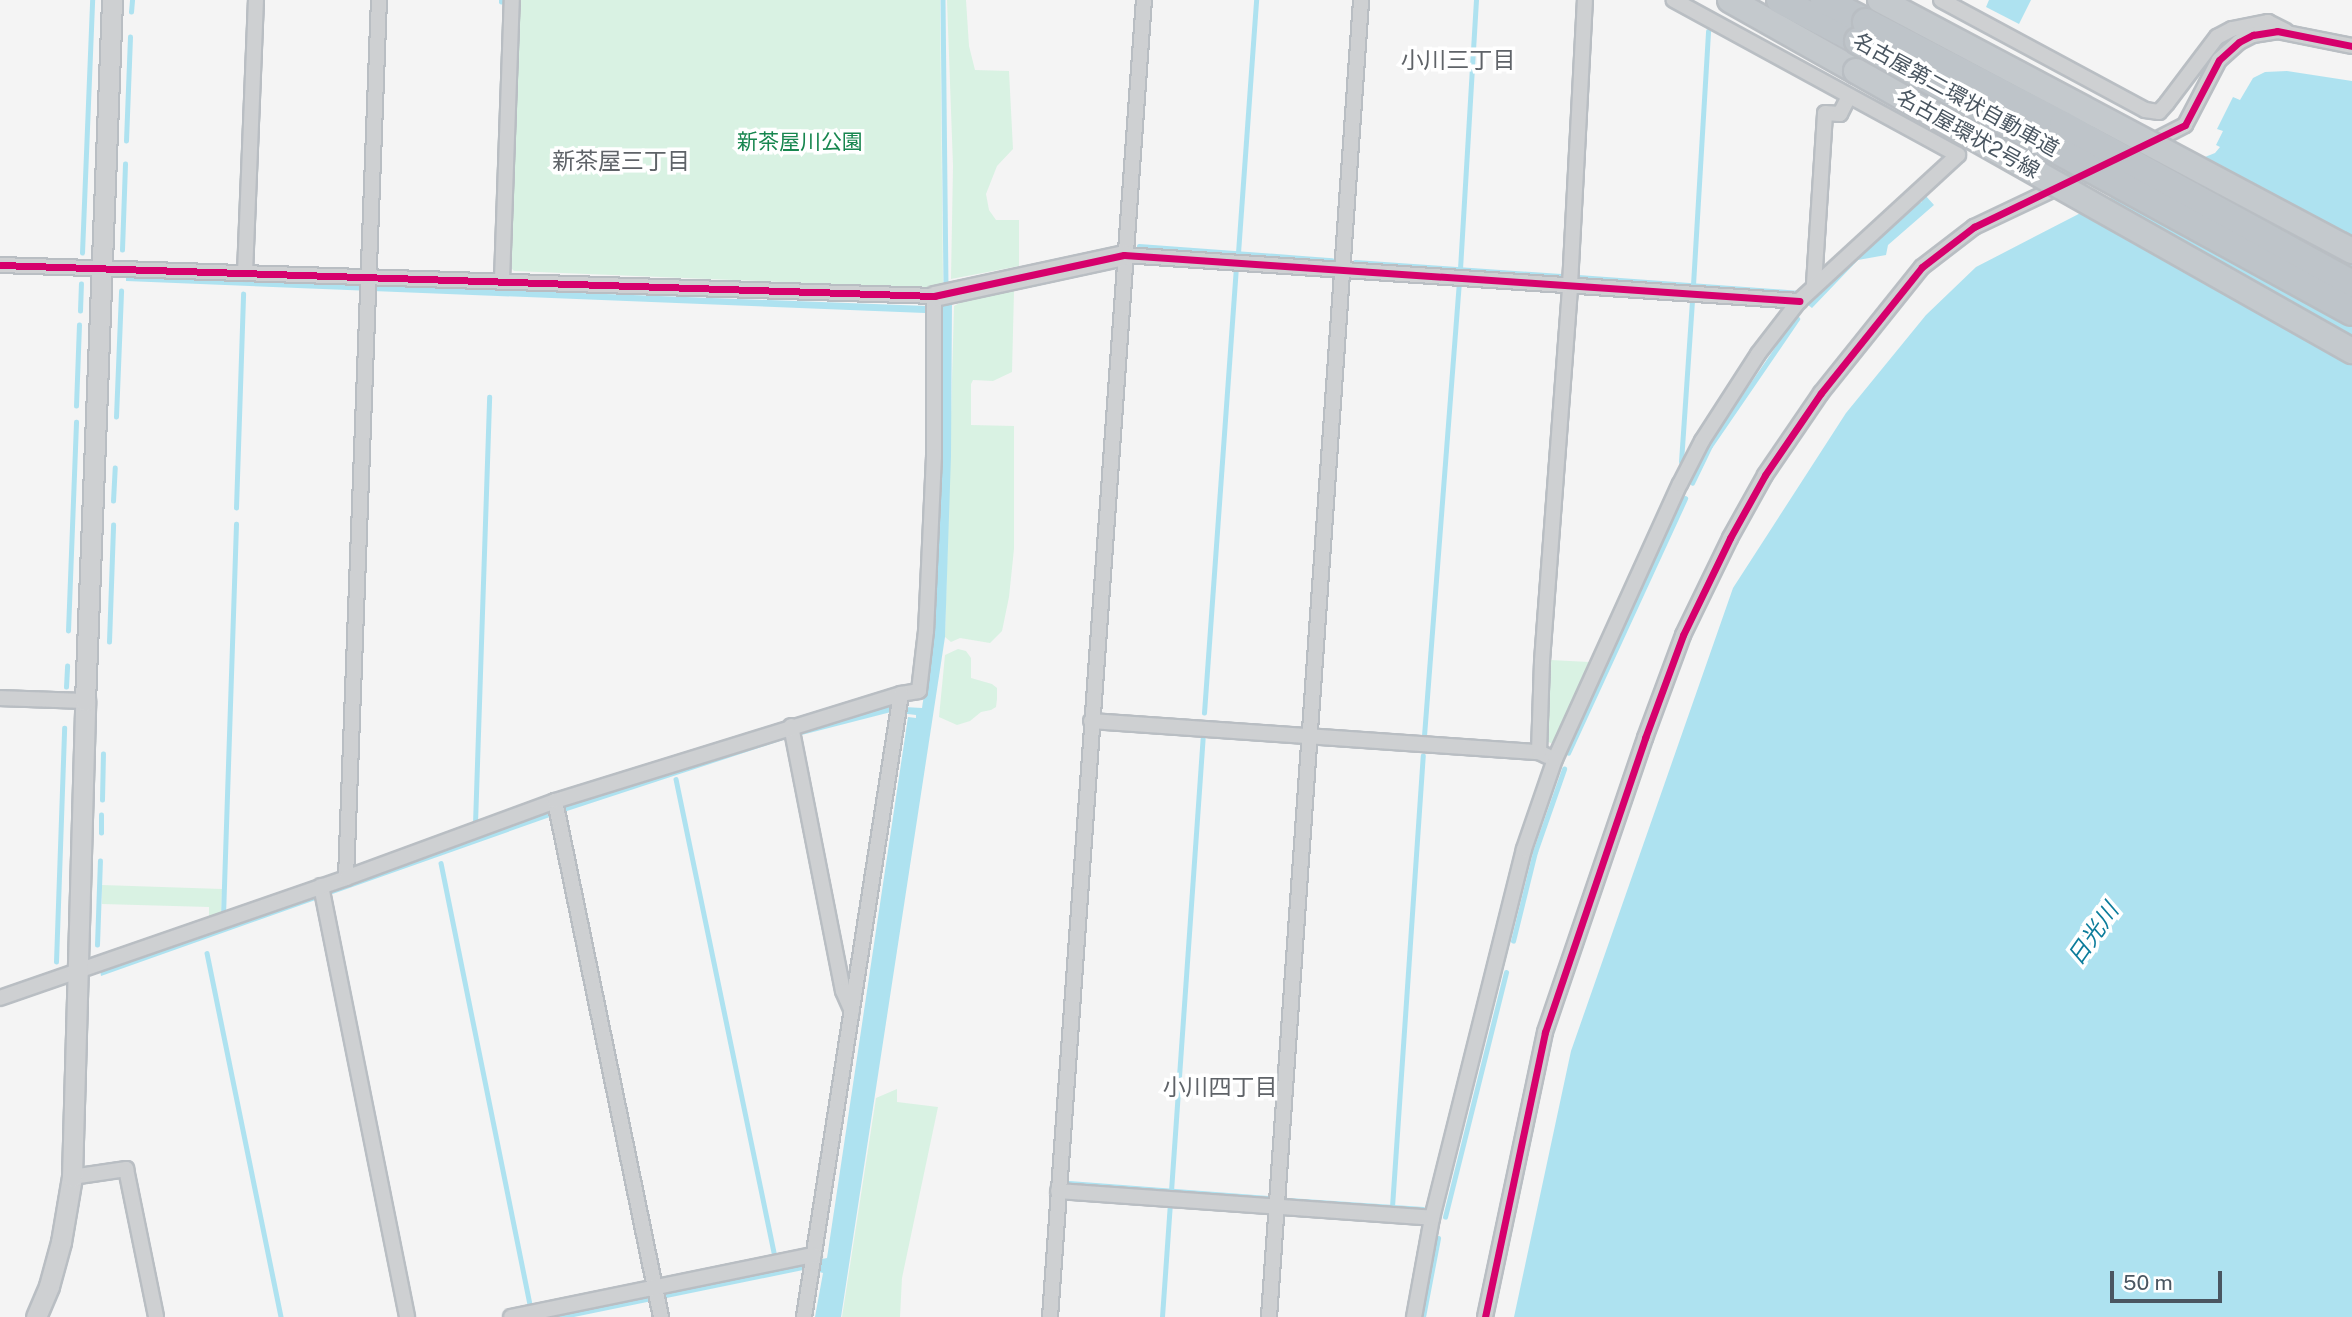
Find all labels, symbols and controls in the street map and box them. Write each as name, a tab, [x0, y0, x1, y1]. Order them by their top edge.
street label: 名古屋第二環状自動車道	[1849, 28, 2063, 162]
district label: 小川三丁目	[1401, 46, 1515, 74]
street label: 名古屋環状2号線	[1892, 84, 2044, 184]
park label: 新茶屋川公園	[737, 129, 863, 155]
district label: 新茶屋三丁目	[552, 147, 690, 175]
water label: 日光川	[2062, 898, 2124, 970]
district label: 小川四丁目	[1163, 1073, 1277, 1101]
scale bar	[2114, 1258, 2226, 1302]
text: 50 m	[2123, 1270, 2173, 1295]

